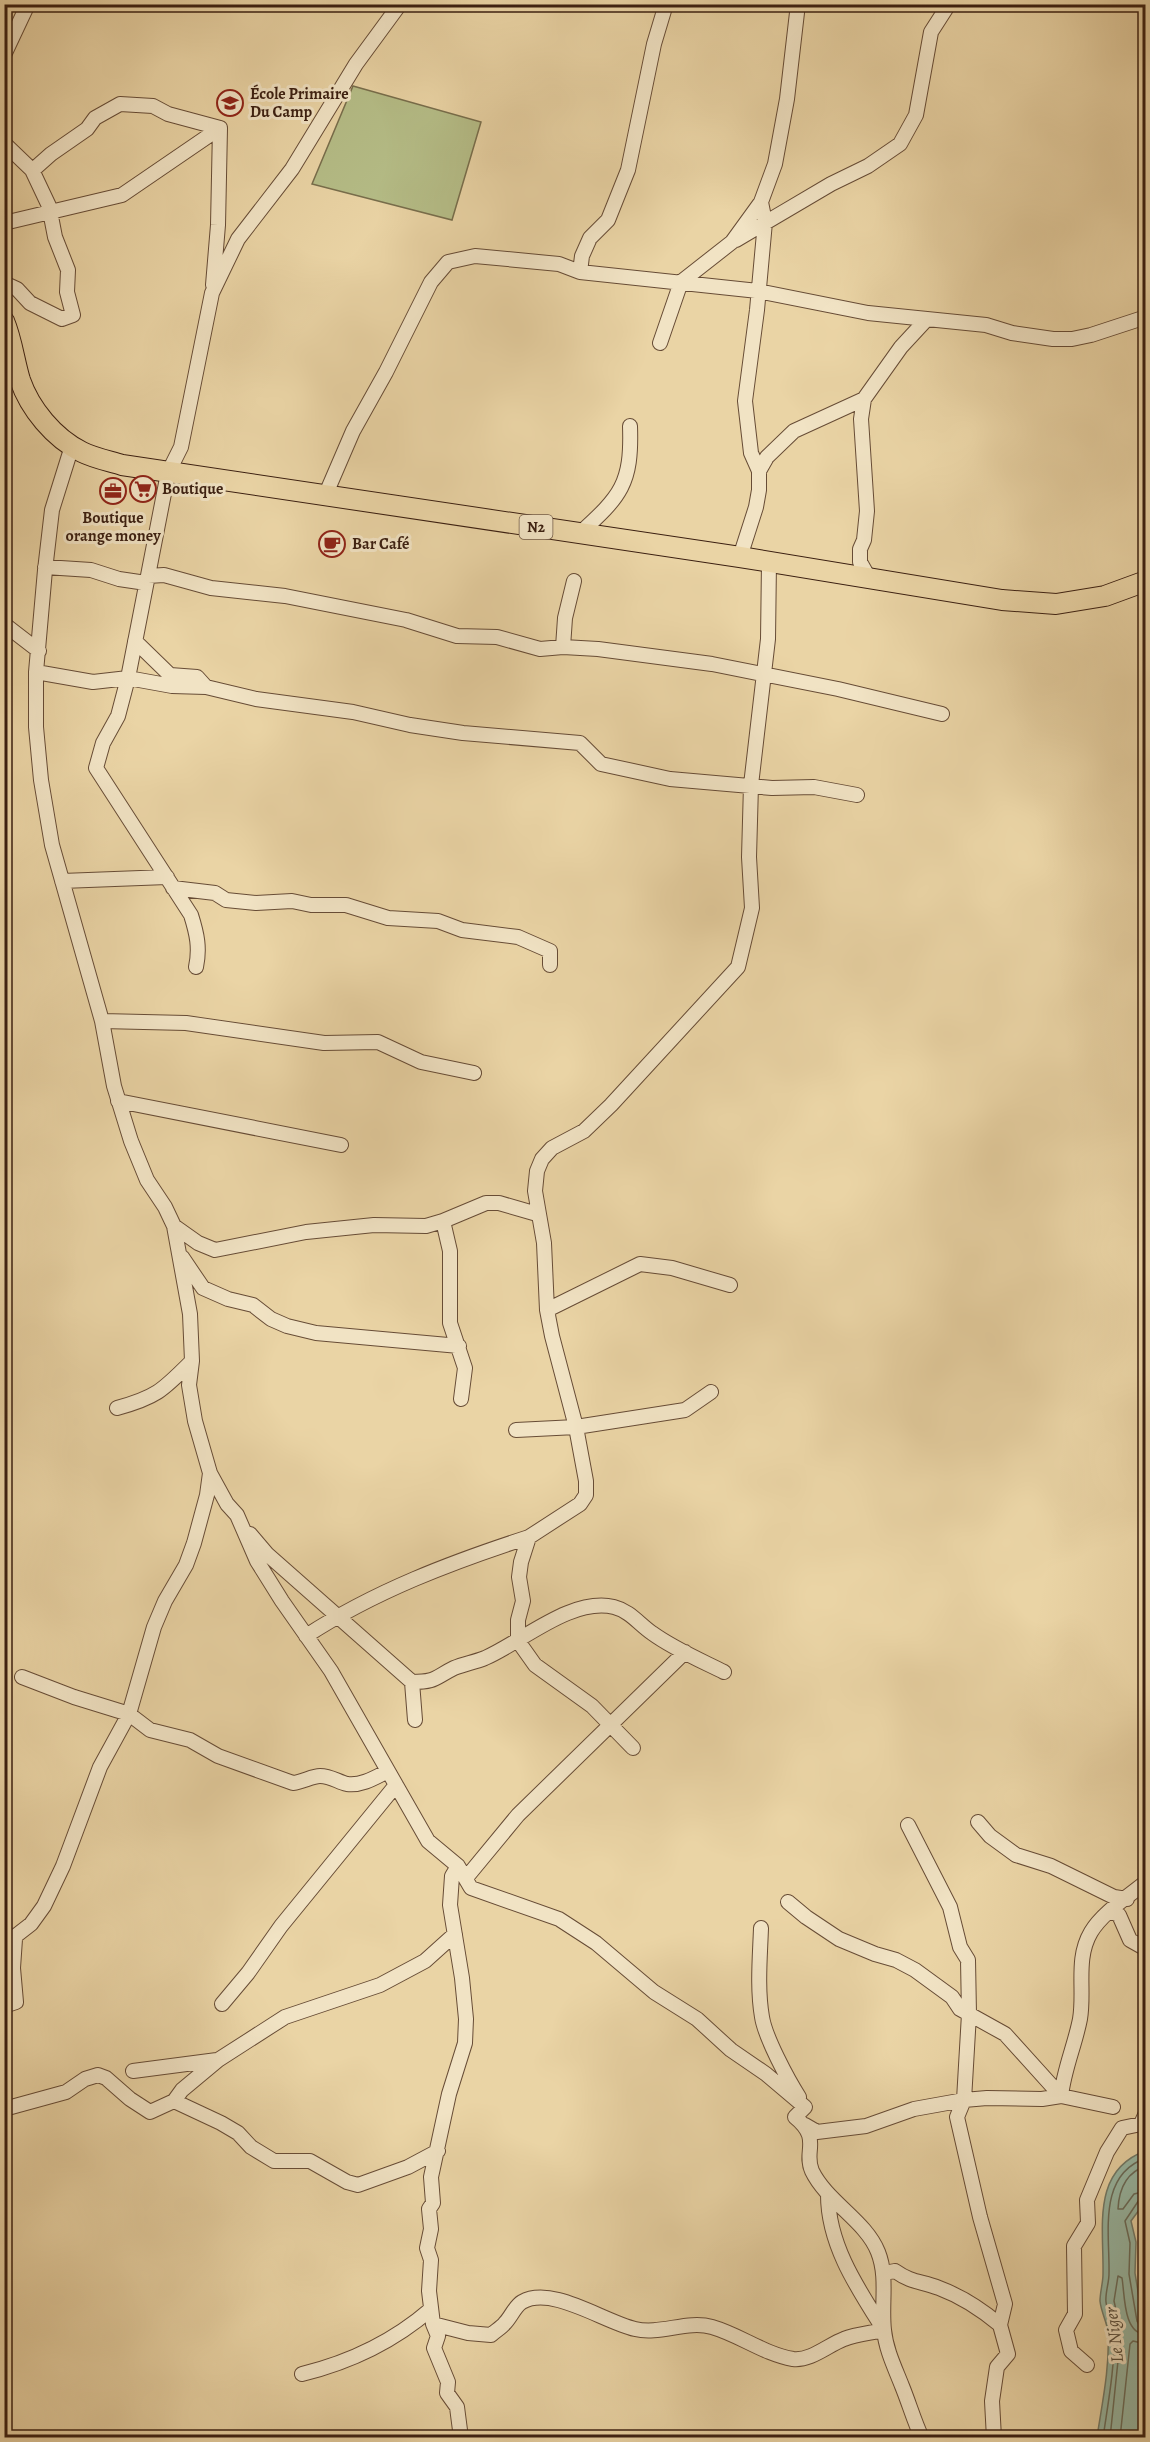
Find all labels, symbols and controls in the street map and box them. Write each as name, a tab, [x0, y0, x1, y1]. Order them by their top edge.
place label: École Primaire Du Camp	[250, 83, 349, 123]
school or university icon: École Primaire Du Camp	[215, 88, 245, 118]
supermarket icon: Boutique	[128, 474, 158, 504]
office icon: Boutique orange money	[98, 476, 128, 506]
place label: Boutique	[162, 478, 223, 500]
place label: Boutique orange money	[65, 507, 161, 547]
road number: N2	[520, 515, 552, 539]
cafe icon: Bar Café	[317, 529, 347, 559]
place label: Bar Café	[352, 533, 409, 555]
water label: Le Niger	[1099, 2305, 1129, 2364]

